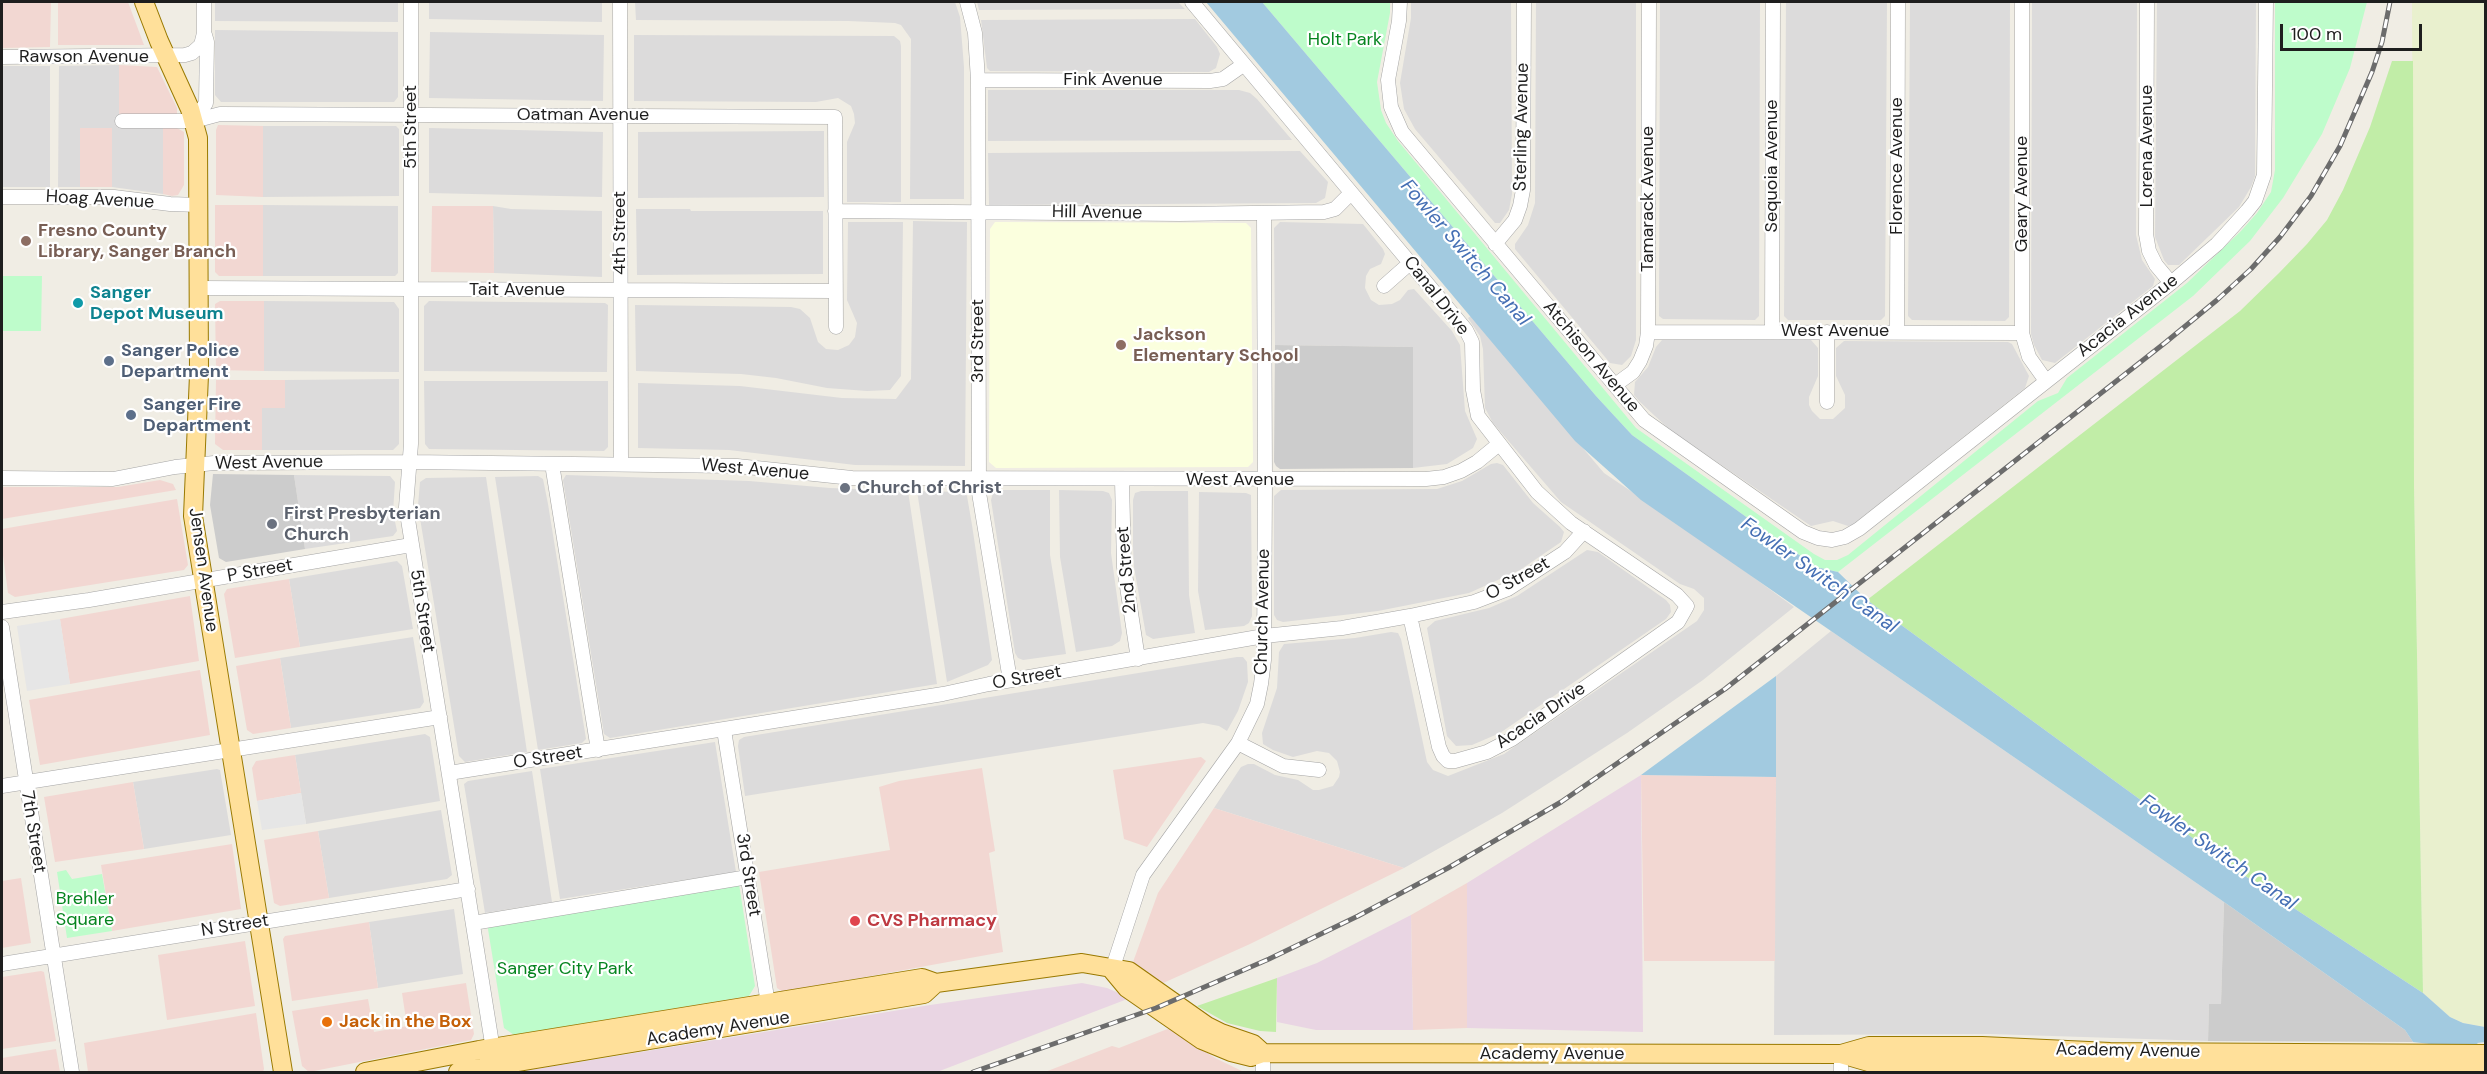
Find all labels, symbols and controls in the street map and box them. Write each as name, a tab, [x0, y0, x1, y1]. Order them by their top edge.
scale bar	[2283, 12, 2426, 50]
text: 100 m	[2291, 22, 2342, 46]
park label: Holt Park	[1308, 29, 1382, 51]
street label: Rawson Avenue	[19, 46, 149, 68]
street label: Sterling Avenue	[1510, 62, 1534, 192]
street label: Fink Avenue	[1063, 69, 1163, 91]
street label: 5th Street	[400, 85, 422, 169]
street label: Lorena Avenue	[2136, 85, 2158, 207]
street label: Florence Avenue	[1886, 97, 1908, 235]
street label: Sequoia Avenue	[1761, 99, 1783, 233]
street label: Oatman Avenue	[517, 104, 649, 126]
street label: Tamarack Avenue	[1637, 126, 1659, 272]
street label: Geary Avenue	[2011, 136, 2033, 252]
water label: Fowler Switch Canal	[1395, 175, 1535, 331]
street label: Hoag Avenue	[45, 186, 155, 214]
street label: 4th Street	[609, 191, 631, 275]
street label: Hill Avenue	[1052, 201, 1142, 225]
place label: Fresno County Library, Sanger Branch	[38, 220, 236, 262]
marker: Fresno County Library, Sanger Branch	[19, 234, 33, 248]
street label: Canal Drive	[1398, 252, 1474, 340]
street label: Acacia Avenue	[2073, 270, 2183, 362]
street label: Tait Avenue	[469, 279, 565, 301]
place label: Sanger Depot Museum	[90, 282, 223, 324]
marker: Sanger Depot Museum	[71, 296, 85, 310]
street label: Atchison Avenue	[1538, 297, 1644, 417]
street label: 3rd Street	[967, 299, 989, 383]
street label: West Avenue	[1781, 320, 1889, 342]
place label: Jackson Elementary School	[1133, 324, 1299, 366]
marker: Jackson Elementary School	[1114, 338, 1128, 352]
place label: Sanger Police Department	[121, 340, 239, 382]
marker: Sanger Police Department	[102, 354, 116, 368]
place label: Sanger Fire Department	[143, 394, 251, 436]
marker: Sanger Fire Department	[124, 408, 138, 422]
street label: West Avenue	[215, 451, 323, 475]
street label: West Avenue	[700, 455, 810, 485]
street label: West Avenue	[1186, 469, 1294, 491]
place label: Church of Christ	[857, 477, 1002, 499]
marker: Church of Christ	[838, 481, 852, 495]
place label: First Presbyterian Church	[284, 503, 441, 546]
street label: Jensen Avenue	[184, 507, 222, 633]
water label: Fowler Switch Canal	[1736, 513, 1902, 639]
marker: First Presbyterian Church	[265, 517, 279, 531]
street label: 2nd Street	[1112, 525, 1142, 615]
street label: Church Avenue	[1251, 549, 1275, 675]
street label: O Street	[1482, 553, 1554, 605]
street label: P Street	[226, 555, 294, 587]
street label: 5th Street	[405, 568, 439, 654]
street label: O Street	[991, 661, 1063, 695]
street label: Acacia Drive	[1492, 678, 1590, 754]
street label: O Street	[512, 742, 584, 774]
street label: 7th Street	[16, 789, 50, 875]
water label: Fowler Switch Canal	[2135, 790, 2301, 916]
street label: 3rd Street	[731, 832, 765, 918]
park label: Brehler Square	[56, 888, 114, 930]
street label: N Street	[200, 910, 270, 942]
place label: CVS Pharmacy	[867, 910, 997, 932]
marker: CVS Pharmacy	[848, 914, 862, 928]
park label: Sanger City Park	[497, 958, 633, 980]
street label: Academy Avenue	[645, 1007, 791, 1051]
place label: Jack in the Box	[339, 1011, 471, 1033]
marker: Jack in the Box	[320, 1015, 334, 1029]
street label: Academy Avenue	[2055, 1039, 2201, 1063]
street label: Academy Avenue	[1480, 1043, 1624, 1065]

